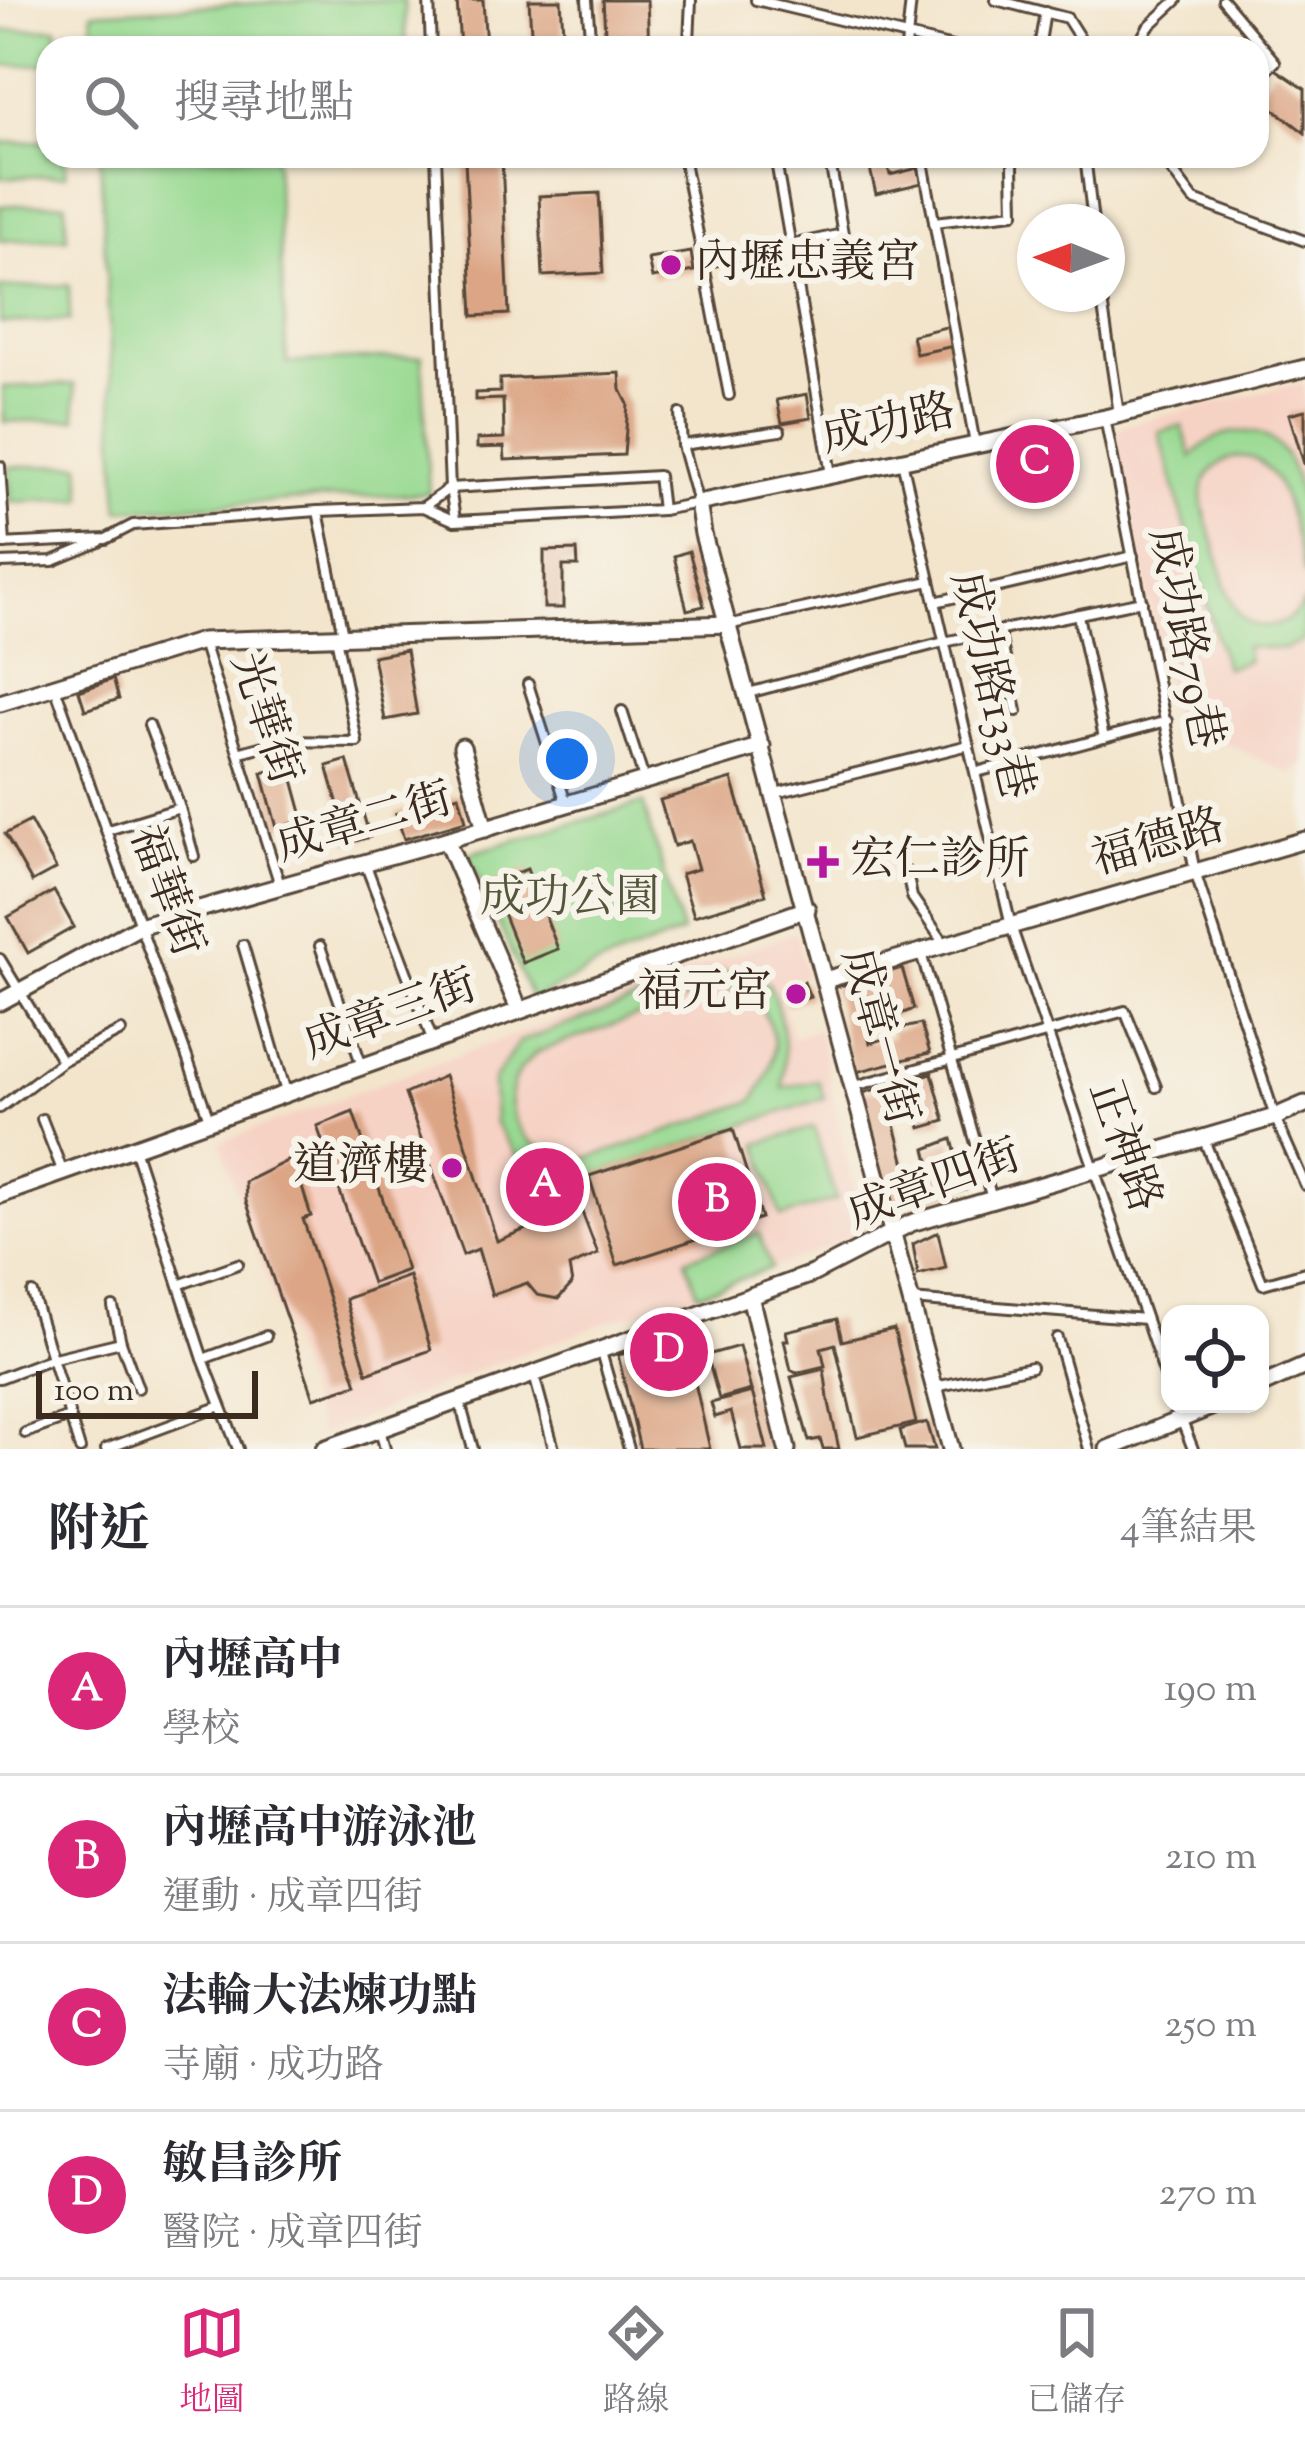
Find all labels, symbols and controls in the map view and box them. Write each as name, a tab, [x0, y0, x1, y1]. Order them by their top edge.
search box	[36, 36, 1269, 168]
icon: search	[78, 69, 144, 135]
text: 搜尋地點	[174, 74, 354, 139]
north arrow	[1017, 204, 1125, 312]
place label: 內壢忠義宮	[695, 233, 920, 298]
marker: 內壢忠義宮	[658, 252, 684, 278]
street label: 成功路	[816, 381, 962, 473]
pin: C	[996, 419, 1074, 509]
street label: 成功路79巷	[1130, 523, 1236, 755]
street label: 成功路133巷	[931, 566, 1047, 806]
street label: 光華街	[211, 645, 315, 793]
your location	[537, 729, 597, 789]
street label: 成章二街	[270, 769, 460, 881]
street label: 福德路	[1085, 795, 1233, 895]
street label: 福華街	[110, 817, 218, 967]
place label: 宏仁診所	[850, 830, 1030, 895]
marker: 宏仁診所	[807, 846, 839, 878]
park label: 成功公園	[480, 868, 660, 933]
street label: 成章一街	[822, 942, 932, 1132]
street label: 成章三街	[295, 956, 487, 1078]
place label: 福元宮	[637, 962, 772, 1027]
marker: 福元宮	[783, 981, 809, 1007]
street label: 正神路	[1069, 1073, 1175, 1221]
street label: 成章四街	[839, 1126, 1031, 1248]
place label: 道濟樓	[293, 1136, 428, 1201]
pin: A	[506, 1142, 584, 1232]
marker: 道濟樓	[439, 1155, 465, 1181]
pin: B	[678, 1157, 756, 1247]
map controls	[1161, 1305, 1269, 1413]
button: locate	[1161, 1305, 1269, 1413]
pin: D	[630, 1307, 708, 1397]
scale bar	[36, 1365, 258, 1418]
text: 100 m	[54, 1368, 134, 1416]
text: 附近	[48, 1496, 150, 1569]
text: 4筆結果	[1120, 1503, 1257, 1559]
text: 內壢高中	[162, 1631, 342, 1696]
text: A	[71, 1663, 103, 1719]
text: 190 m	[1164, 1663, 1257, 1719]
text: 學校	[162, 1704, 240, 1760]
text: 內壢高中游泳池	[162, 1799, 477, 1864]
text: B	[75, 1831, 99, 1887]
text: 210 m	[1165, 1831, 1257, 1887]
text: 運動 · 成章四街	[162, 1872, 422, 1928]
text: 法輪大法煉功點	[162, 1967, 477, 2032]
text: C	[71, 1999, 103, 2055]
text: 250 m	[1164, 1999, 1257, 2055]
text: 寺廟 · 成功路	[162, 2040, 383, 2096]
text: 敏昌診所	[162, 2135, 342, 2200]
text: D	[72, 2167, 102, 2223]
text: 270 m	[1159, 2167, 1257, 2223]
text: 醫院 · 成章四街	[162, 2208, 422, 2264]
tab: 地圖	[179, 2300, 245, 2426]
tab: 路線	[603, 2300, 669, 2426]
tab: 已儲存	[1027, 2300, 1126, 2426]

